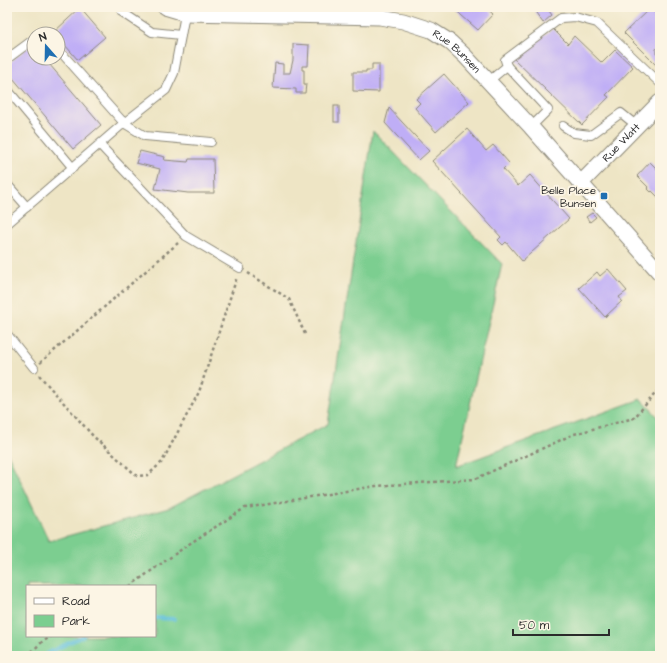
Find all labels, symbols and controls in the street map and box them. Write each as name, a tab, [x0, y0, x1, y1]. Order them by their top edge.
north arrow	[26, 26, 66, 66]
street label: Rue Bunsen	[430, 26, 485, 76]
text: N	[37, 29, 49, 45]
street label: Rue Watt	[598, 119, 644, 165]
place label: Belle Place Bunsen	[541, 183, 596, 211]
marker: Belle Place Bunsen	[599, 191, 609, 201]
legend	[26, 585, 156, 637]
text: Road	[62, 593, 90, 610]
scale bar	[513, 611, 609, 637]
text: Park	[62, 613, 90, 630]
text: 50 m	[519, 617, 550, 634]

